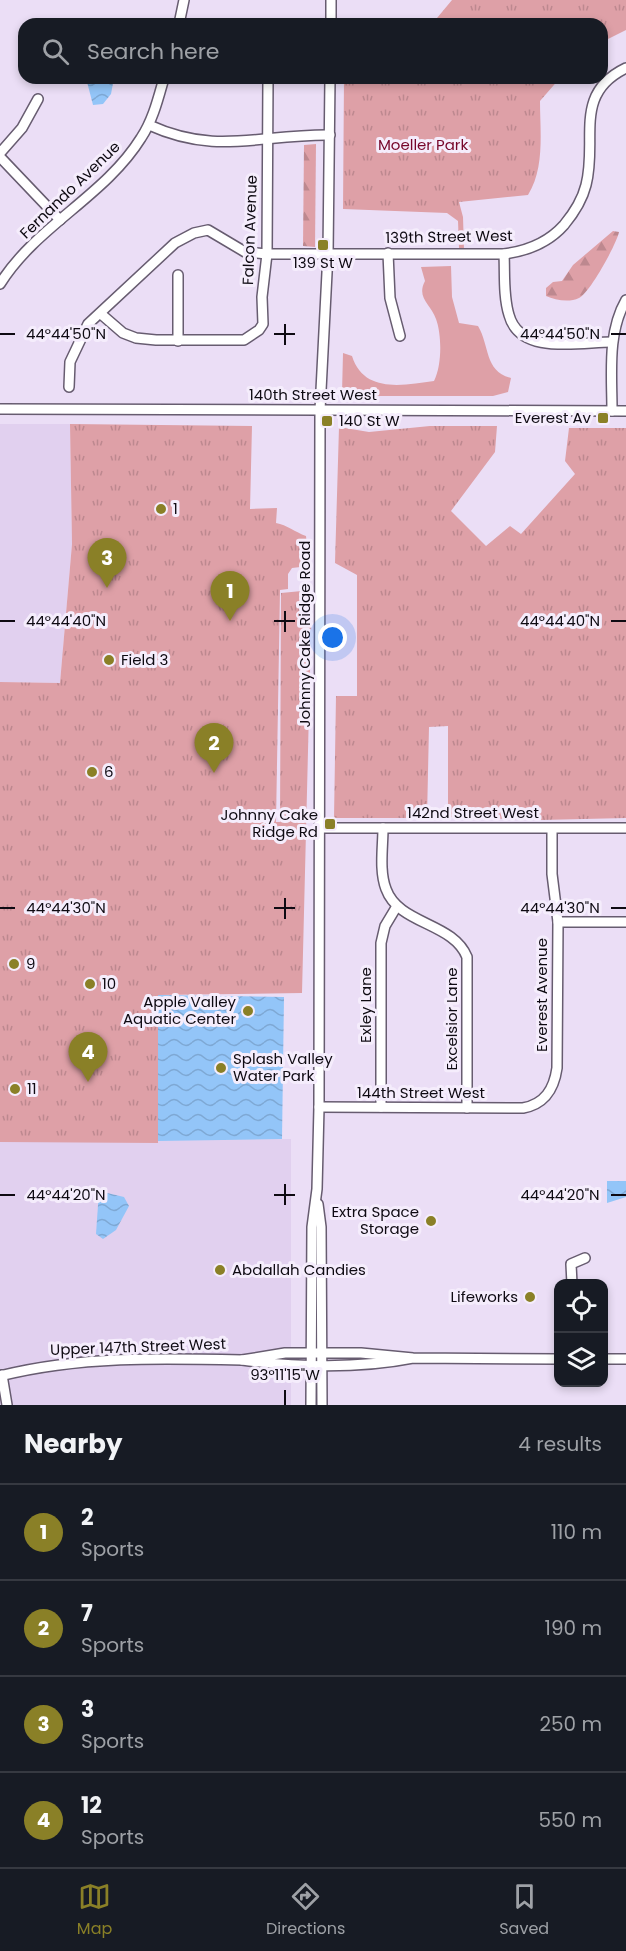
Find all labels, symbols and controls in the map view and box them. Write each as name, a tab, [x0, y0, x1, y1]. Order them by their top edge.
search box	[18, 18, 608, 84]
icon: search	[39, 35, 72, 68]
text: Search here	[87, 36, 220, 67]
park label: Moeller Park	[378, 134, 468, 155]
street label: Fernando Avenue	[15, 136, 124, 243]
street label: Falcon Avenue	[237, 175, 262, 285]
street label: 139th Street West	[385, 225, 513, 248]
marker: 139 St W	[316, 238, 330, 252]
place label: 139 St W	[293, 252, 353, 273]
text: 44°44'50"N	[26, 323, 106, 344]
text: 44°44'50"N	[520, 323, 600, 344]
street label: 140th Street West	[249, 384, 377, 405]
place label: Everest Av	[515, 407, 592, 428]
place label: 140 St W	[339, 410, 400, 431]
marker: Everest Av	[596, 411, 610, 425]
marker: 140 St W	[320, 414, 334, 428]
place label: 1	[173, 498, 178, 519]
marker: 1	[154, 502, 168, 516]
pin: 3	[88, 538, 126, 588]
street label: Johnny Cake Ridge Road	[294, 541, 315, 727]
pin: 1	[210, 572, 250, 621]
text: 44°44'40"N	[26, 610, 106, 631]
text: 44°44'40"N	[520, 610, 600, 631]
your location	[318, 623, 347, 652]
place label: Field 3	[121, 649, 168, 670]
marker: Field 3	[102, 653, 116, 667]
pin: 2	[194, 724, 234, 773]
place label: 6	[104, 761, 114, 782]
marker: 6	[85, 765, 99, 779]
street label: 142nd Street West	[407, 802, 539, 823]
place label: Johnny Cake Ridge Rd	[220, 804, 318, 842]
marker: Johnny Cake Ridge Rd	[323, 817, 337, 831]
text: 44°44'30"N	[26, 897, 106, 918]
text: 44°44'30"N	[520, 897, 600, 918]
street label: Everest Avenue	[531, 938, 552, 1052]
place label: 9	[26, 953, 35, 974]
marker: 9	[7, 957, 21, 971]
street label: Exley Lane	[355, 967, 376, 1043]
street label: Excelsior Lane	[441, 967, 462, 1071]
place label: 10	[102, 973, 116, 994]
marker: 10	[83, 977, 97, 991]
place label: Apple Valley Aquatic Center	[123, 991, 237, 1029]
marker: Apple Valley Aquatic Center	[241, 1004, 255, 1018]
pin: 4	[68, 1032, 107, 1082]
place label: Splash Valley Water Park	[233, 1048, 333, 1086]
marker: Splash Valley Water Park	[214, 1061, 228, 1075]
place label: 11	[27, 1078, 37, 1099]
marker: 11	[8, 1082, 22, 1096]
street label: 144th Street West	[357, 1082, 485, 1103]
text: 44°44'20"N	[26, 1184, 106, 1205]
text: 44°44'20"N	[520, 1184, 600, 1205]
place label: Extra Space Storage	[331, 1201, 419, 1239]
marker: Extra Space Storage	[424, 1214, 438, 1228]
place label: Abdallah Candies	[232, 1259, 366, 1280]
marker: Abdallah Candies	[213, 1263, 227, 1277]
map controls	[554, 1279, 608, 1387]
button: locate	[554, 1279, 608, 1333]
place label: Lifeworks	[451, 1286, 518, 1307]
marker: Lifeworks	[523, 1290, 537, 1304]
street label: Upper 147th Street West	[50, 1333, 226, 1360]
button: layers	[554, 1333, 608, 1387]
text: 93°11'15"W	[250, 1364, 320, 1385]
text: Nearby	[24, 1426, 122, 1462]
text: 4 results	[518, 1430, 602, 1458]
text: 2	[81, 1502, 94, 1533]
text: 1	[40, 1518, 47, 1546]
text: 110 m	[551, 1518, 602, 1546]
text: Sports	[81, 1535, 144, 1563]
text: 7	[81, 1598, 93, 1629]
text: 2	[38, 1614, 49, 1642]
text: 190 m	[545, 1614, 602, 1642]
text: Sports	[81, 1631, 144, 1659]
text: 3	[81, 1694, 94, 1725]
text: 3	[37, 1710, 50, 1738]
text: 250 m	[539, 1710, 602, 1738]
text: Sports	[81, 1727, 144, 1755]
text: 12	[81, 1790, 102, 1821]
text: 4	[37, 1806, 50, 1834]
text: 550 m	[538, 1806, 602, 1834]
text: Sports	[81, 1823, 144, 1851]
tab: Map	[77, 1880, 112, 1941]
tab: Directions	[266, 1880, 345, 1941]
tab: Saved	[499, 1880, 549, 1941]

